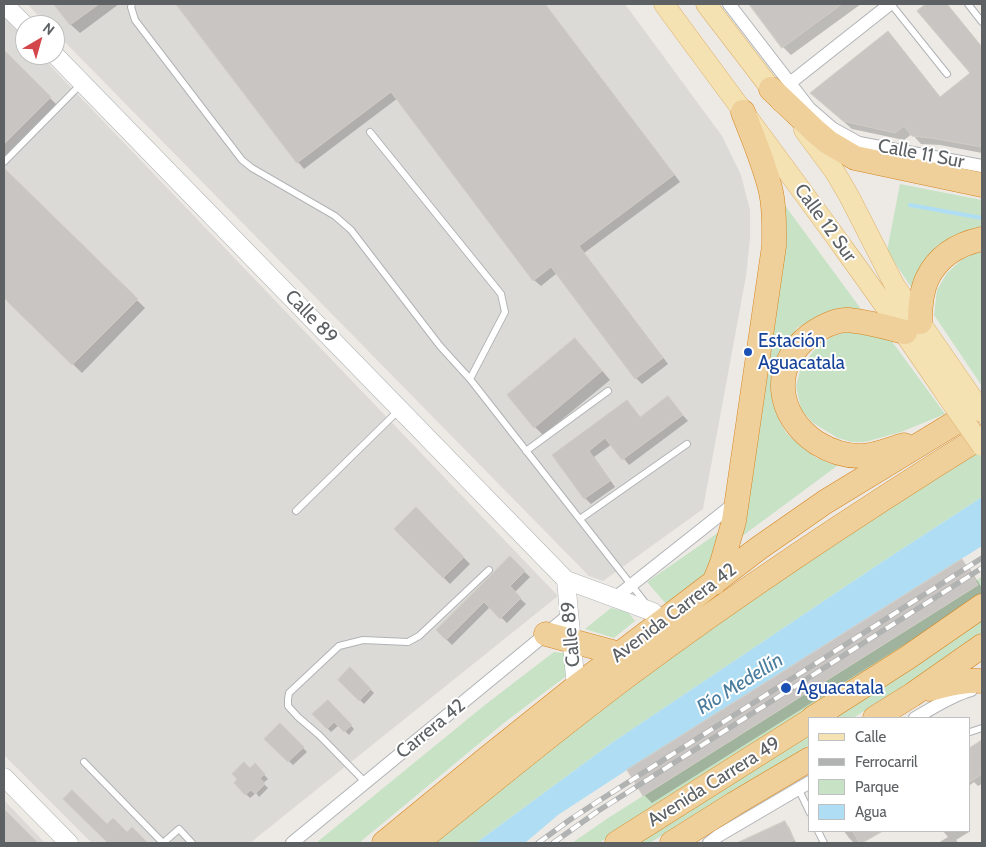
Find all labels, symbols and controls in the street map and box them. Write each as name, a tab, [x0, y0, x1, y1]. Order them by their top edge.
north arrow	[15, 15, 65, 65]
text: N	[39, 19, 58, 39]
street label: Calle 11 Sur	[876, 134, 966, 174]
street label: Calle 12 Sur	[789, 179, 861, 267]
street label: Calle 89	[280, 285, 342, 349]
place label: Estación Aguacatala	[758, 330, 845, 374]
marker: Estación Aguacatala	[742, 346, 754, 358]
street label: Avenida Carrera 42	[607, 558, 741, 668]
street label: Calle 89	[557, 600, 585, 668]
water label: Río Medellín	[692, 648, 788, 720]
place label: Aguacatala	[797, 677, 884, 699]
marker: Aguacatala	[779, 681, 793, 695]
street label: Carrera 42	[392, 694, 470, 764]
legend	[808, 717, 971, 832]
text: Calle	[855, 728, 886, 746]
street label: Avenida Carrera 49	[644, 732, 784, 832]
text: Ferrocarril	[855, 753, 918, 771]
text: Parque	[855, 778, 899, 796]
text: Agua	[855, 803, 887, 821]

